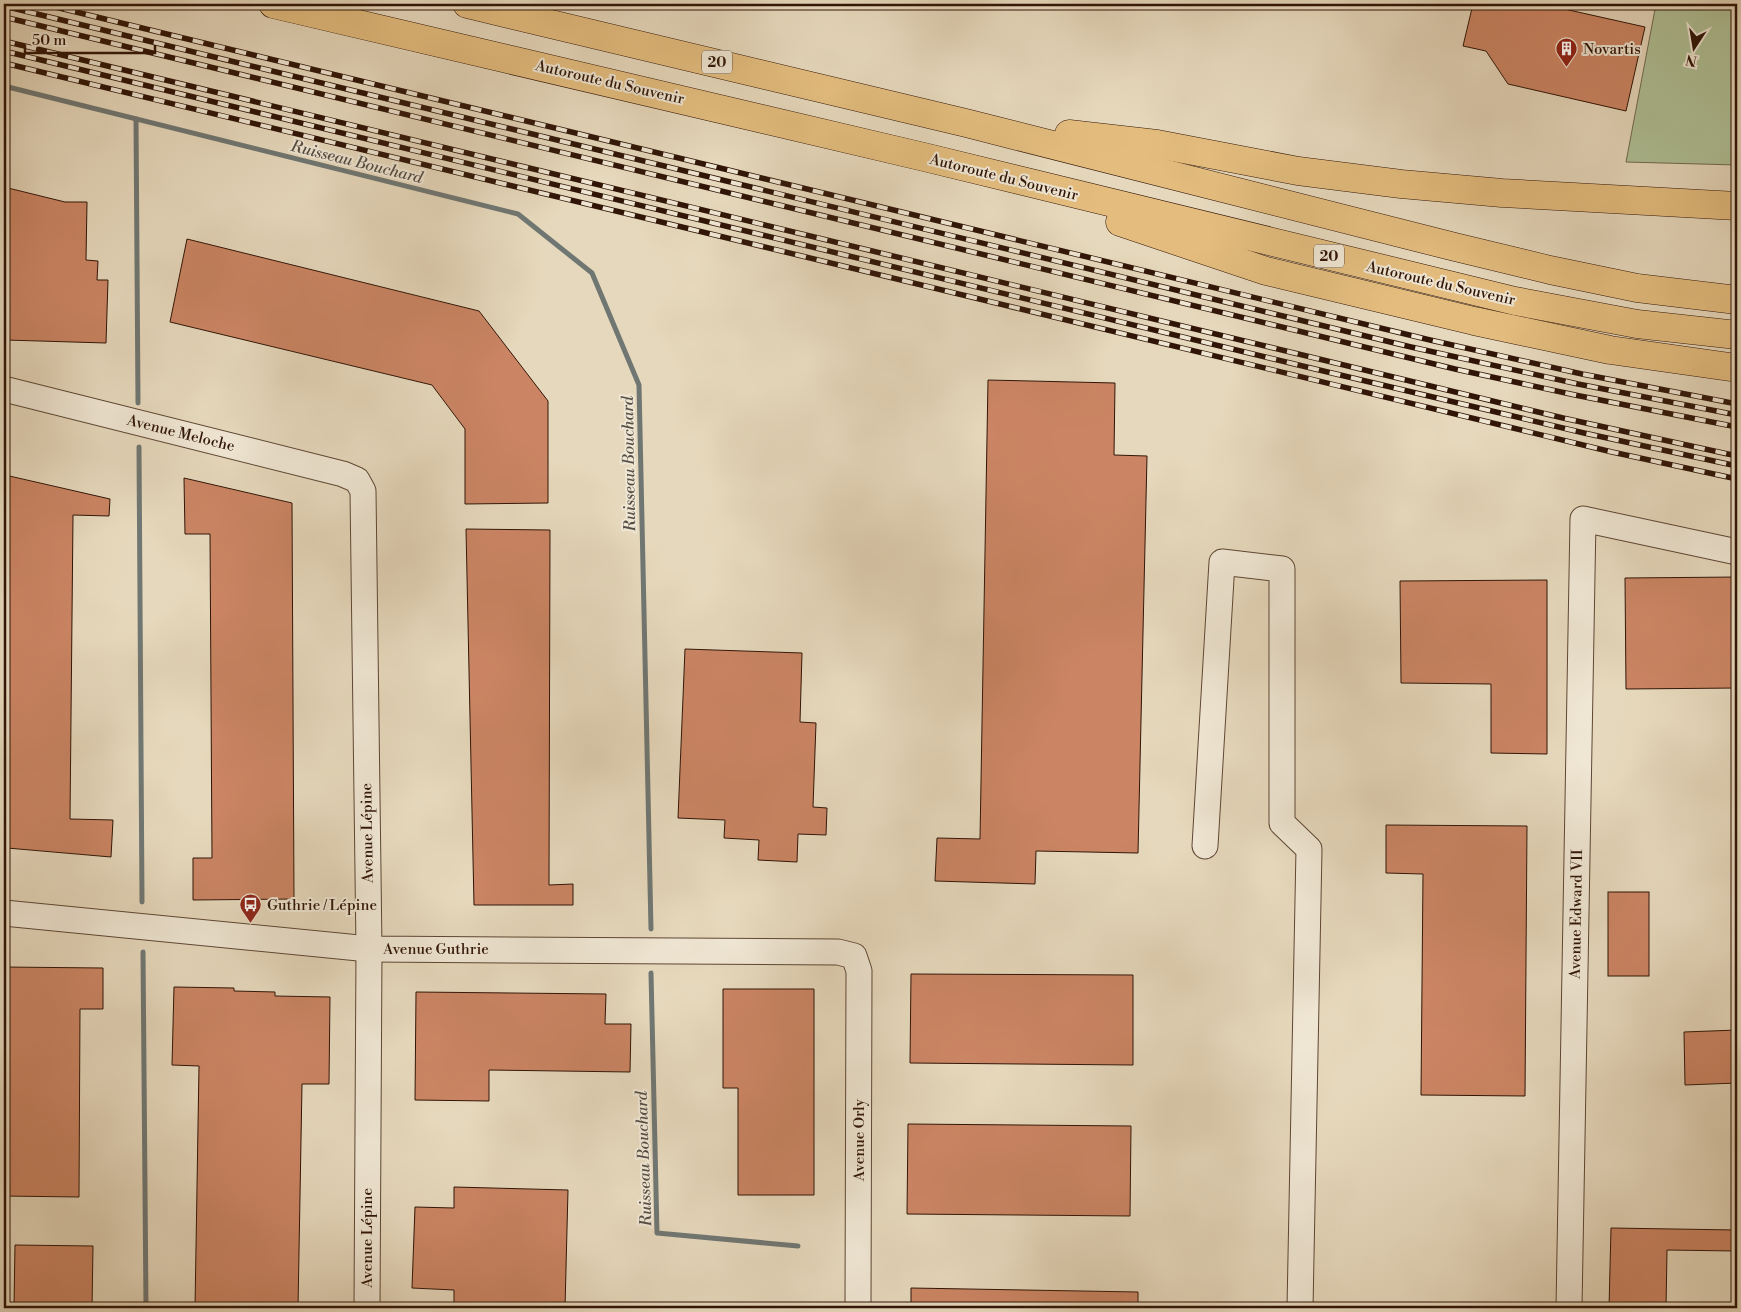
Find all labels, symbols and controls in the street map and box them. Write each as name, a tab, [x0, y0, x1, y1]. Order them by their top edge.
scale bar	[25, 22, 155, 54]
north arrow	[1668, 22, 1718, 72]
text: 50 m	[32, 31, 66, 50]
building icon: Novartis	[1555, 37, 1579, 68]
place label: Novartis	[1583, 40, 1641, 59]
text: N	[1684, 50, 1699, 70]
road number: 20	[702, 51, 732, 74]
street label: Autoroute du Souvenir	[533, 56, 687, 109]
water label: Ruisseau Bouchard	[288, 136, 426, 188]
street label: Autoroute du Souvenir	[927, 150, 1081, 205]
road number: 20	[1314, 245, 1344, 268]
street label: Autoroute du Souvenir	[1364, 257, 1518, 310]
water label: Ruisseau Bouchard	[618, 395, 640, 533]
street label: Avenue Meloche	[124, 411, 237, 456]
street label: Avenue Lépine	[357, 783, 378, 884]
street label: Avenue Edward VII	[1566, 849, 1587, 980]
bus stop icon: Guthrie / Lépine	[239, 893, 263, 924]
place label: Guthrie / Lépine	[267, 896, 377, 915]
street label: Avenue Guthrie	[382, 940, 489, 959]
water label: Ruisseau Bouchard	[632, 1090, 656, 1228]
street label: Avenue Orly	[850, 1098, 869, 1182]
street label: Avenue Lépine	[358, 1188, 377, 1289]

